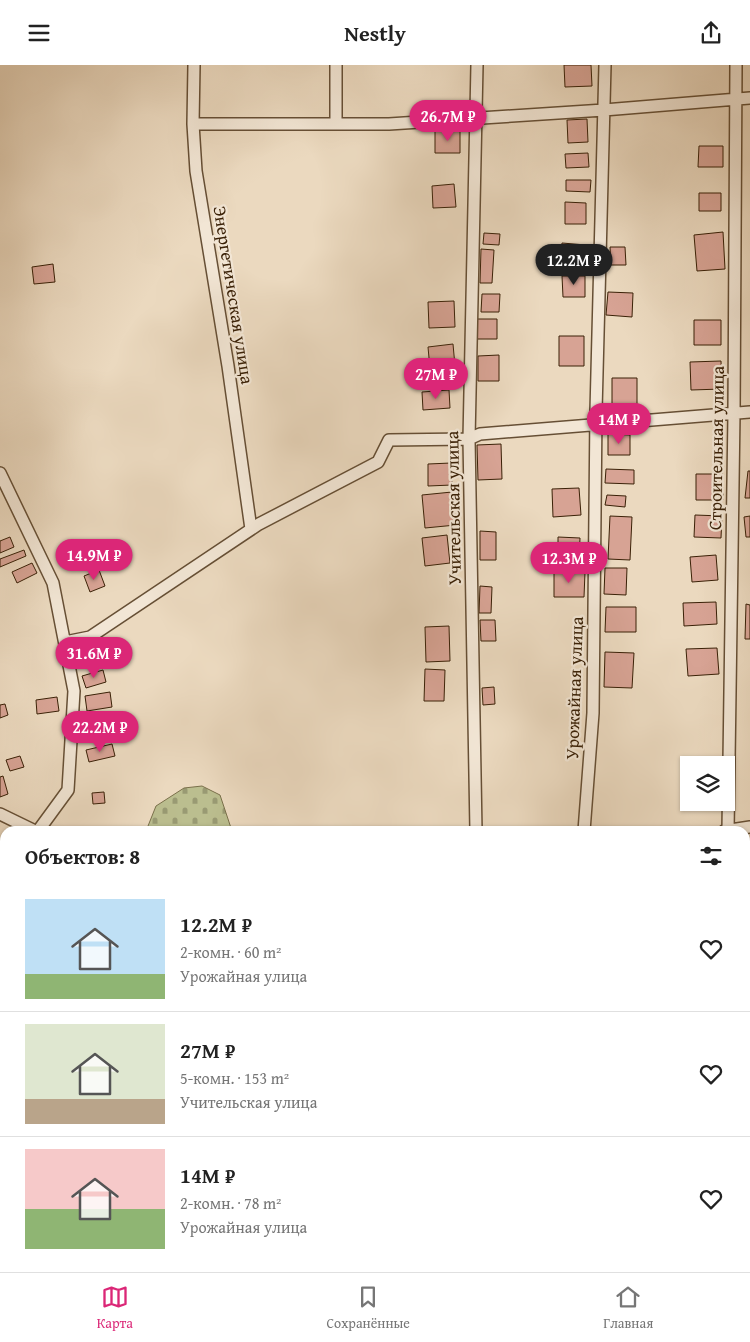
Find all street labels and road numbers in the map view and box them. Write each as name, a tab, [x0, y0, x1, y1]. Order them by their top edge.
street label: Энергетическая улица	[207, 204, 261, 386]
street label: Строительная улица	[701, 365, 731, 530]
street label: Учительская улица	[438, 430, 468, 585]
street label: Урожайная улица	[558, 616, 590, 760]

